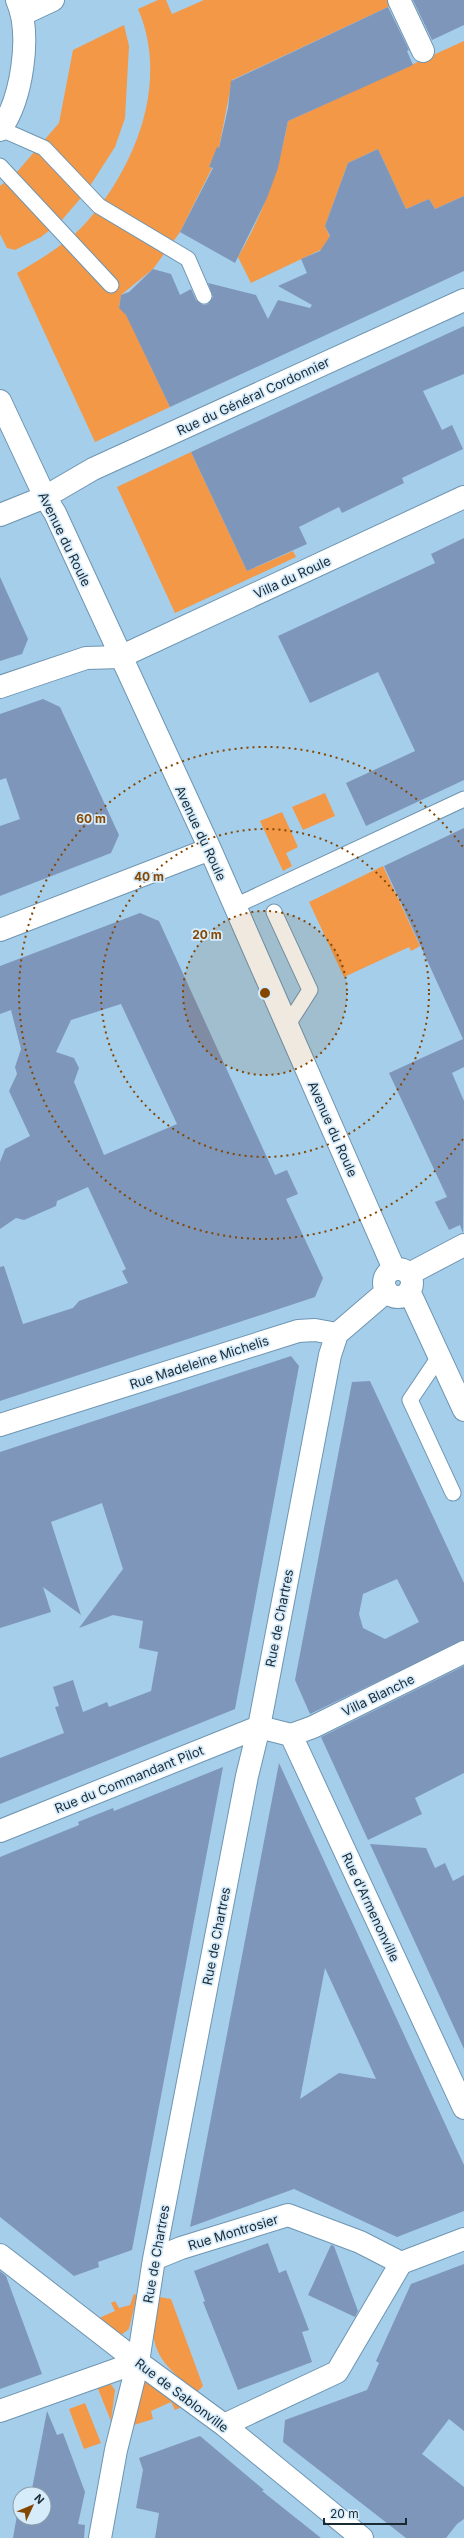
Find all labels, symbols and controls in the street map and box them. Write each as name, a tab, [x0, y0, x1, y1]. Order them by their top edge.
street label: Rue du Général Cordonnier	[174, 353, 332, 439]
street label: Avenue du Roule	[35, 489, 95, 589]
street label: Villa du Roule	[251, 552, 333, 602]
street label: Avenue du Roule	[172, 783, 230, 883]
text: 60 m	[76, 811, 106, 826]
text: 40 m	[134, 869, 164, 884]
text: 20 m	[192, 927, 222, 942]
centre of rings	[258, 986, 272, 1000]
street label: Avenue du Roule	[305, 1079, 361, 1179]
street label: Rue Madeleine Michelis	[127, 1332, 271, 1392]
street label: Rue de Chartres	[262, 1568, 296, 1668]
street label: Villa Blanche	[339, 1671, 417, 1719]
street label: Rue du Commandant Pilot	[52, 1742, 206, 1816]
street label: Rue d'Armenonville	[339, 1850, 403, 1964]
street label: Rue de Chartres	[199, 1886, 233, 1986]
street label: Rue de Chartres	[139, 2204, 173, 2304]
street label: Rue Montrosier	[186, 2211, 280, 2253]
street label: Rue de Sablonville	[132, 2355, 232, 2435]
north arrow	[12, 2486, 52, 2526]
text: N	[31, 2491, 47, 2507]
scale bar	[324, 2500, 406, 2526]
text: 20 m	[330, 2506, 359, 2521]

